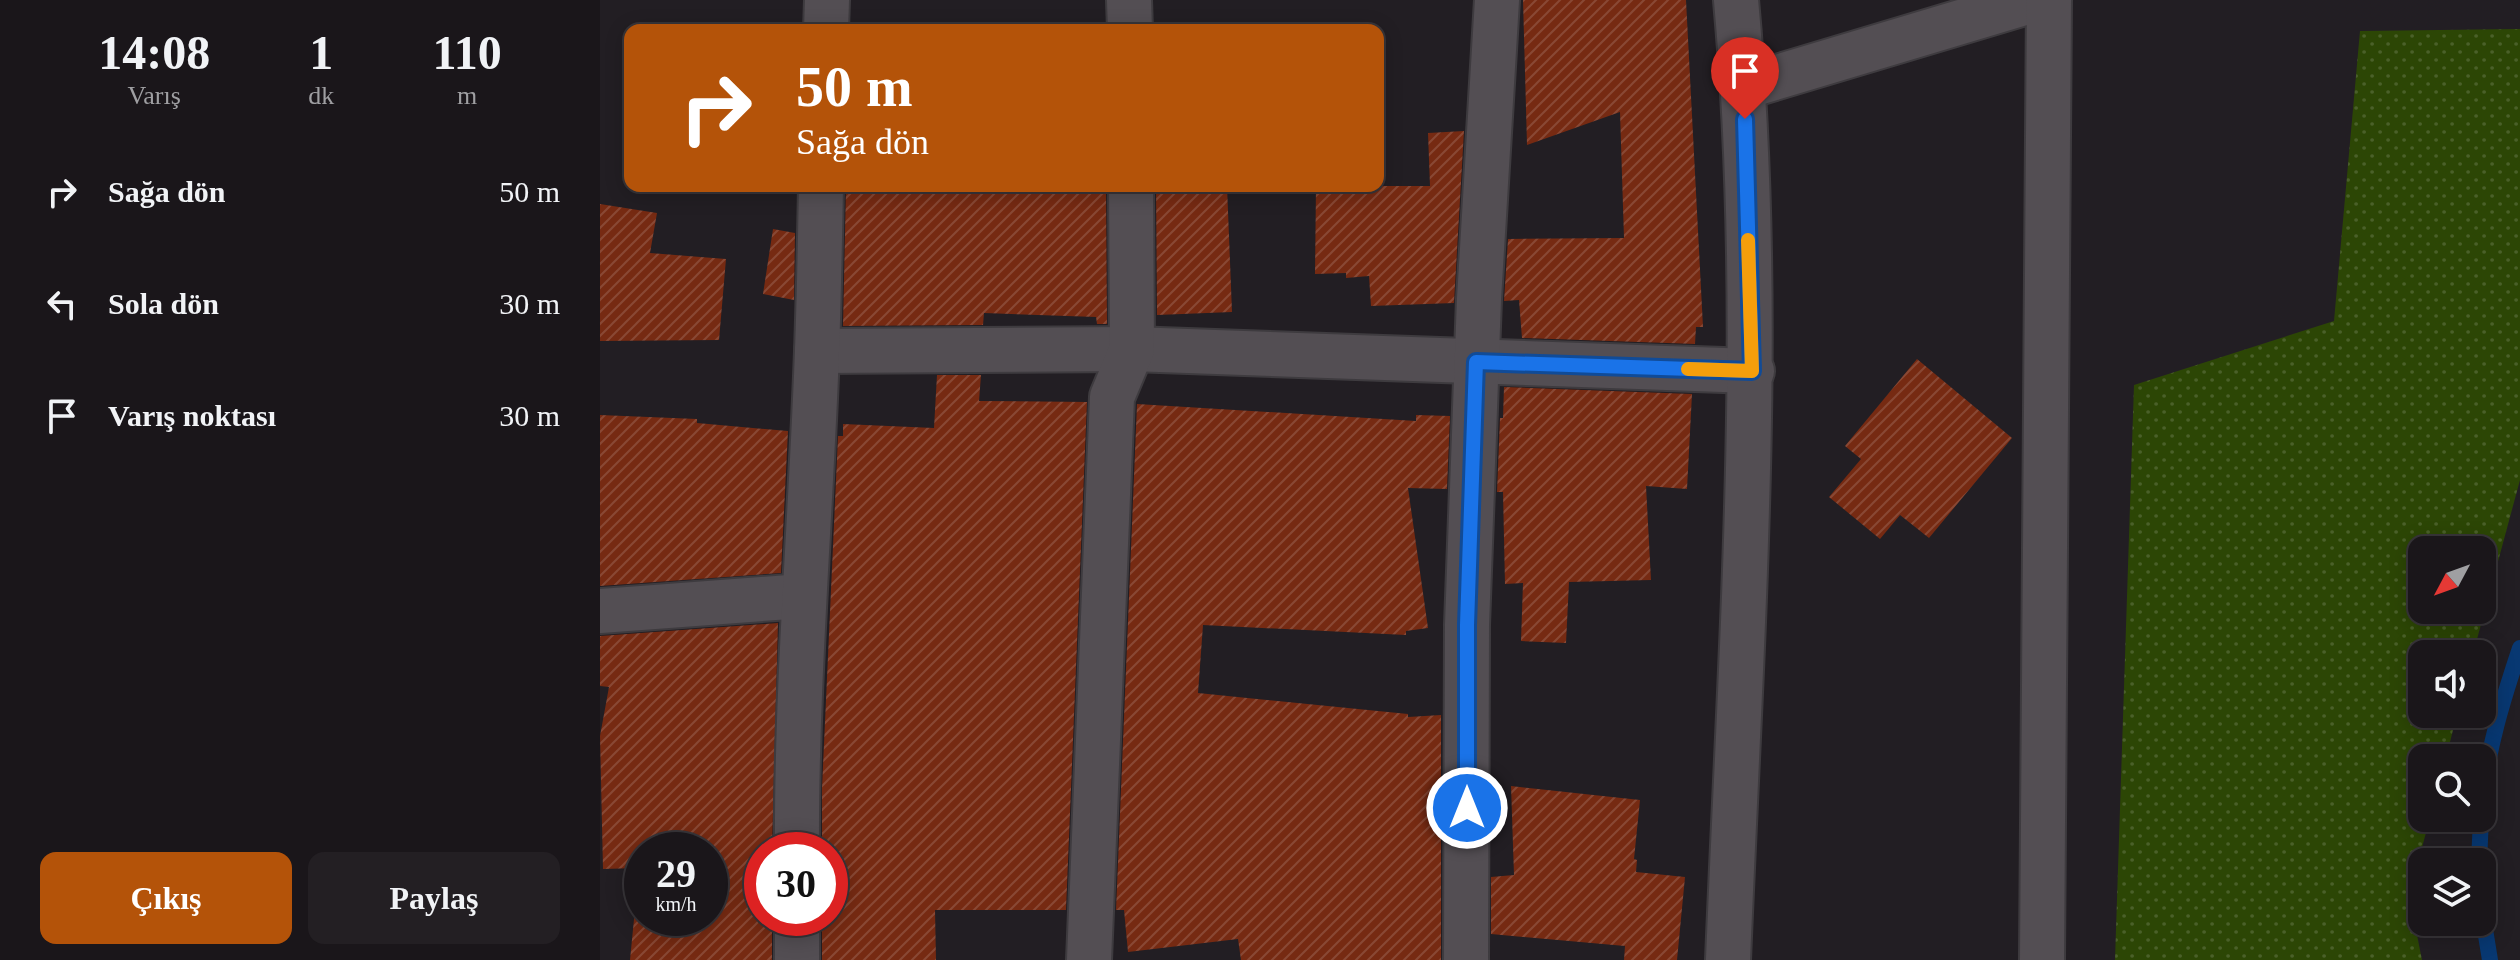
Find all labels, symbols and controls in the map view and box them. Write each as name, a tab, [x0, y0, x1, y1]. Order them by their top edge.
text: 14:08	[98, 26, 210, 79]
text: 1	[309, 26, 333, 79]
text: 110	[432, 26, 502, 79]
pin	[1711, 37, 1779, 119]
icon: arrive	[1723, 49, 1767, 93]
icon: right	[664, 56, 768, 160]
text: 50 m	[796, 56, 913, 118]
text: Varış	[127, 81, 181, 110]
text: dk	[308, 81, 334, 110]
text: m	[457, 81, 477, 110]
text: Sağa dön	[796, 122, 929, 162]
icon: right	[40, 170, 84, 214]
text: Sağa dön	[108, 175, 226, 208]
text: 50 m	[499, 175, 560, 208]
icon: left	[40, 282, 84, 326]
text: Sola dön	[108, 287, 219, 320]
text: 30 m	[499, 287, 560, 320]
icon: arrive	[40, 394, 84, 438]
text: Varış noktası	[108, 399, 276, 432]
text: 30 m	[499, 399, 560, 432]
north arrow	[2408, 536, 2496, 624]
map controls	[2408, 536, 2496, 936]
button: sound	[2408, 640, 2496, 728]
button: search	[2408, 744, 2496, 832]
position arrow	[1425, 766, 1509, 850]
speed limit sign: 30	[744, 832, 848, 936]
button: layers	[2408, 848, 2496, 936]
text: 29	[656, 851, 696, 896]
button: Çıkış	[40, 852, 292, 944]
button: Paylaş	[308, 852, 560, 944]
text: km/h	[655, 893, 697, 915]

